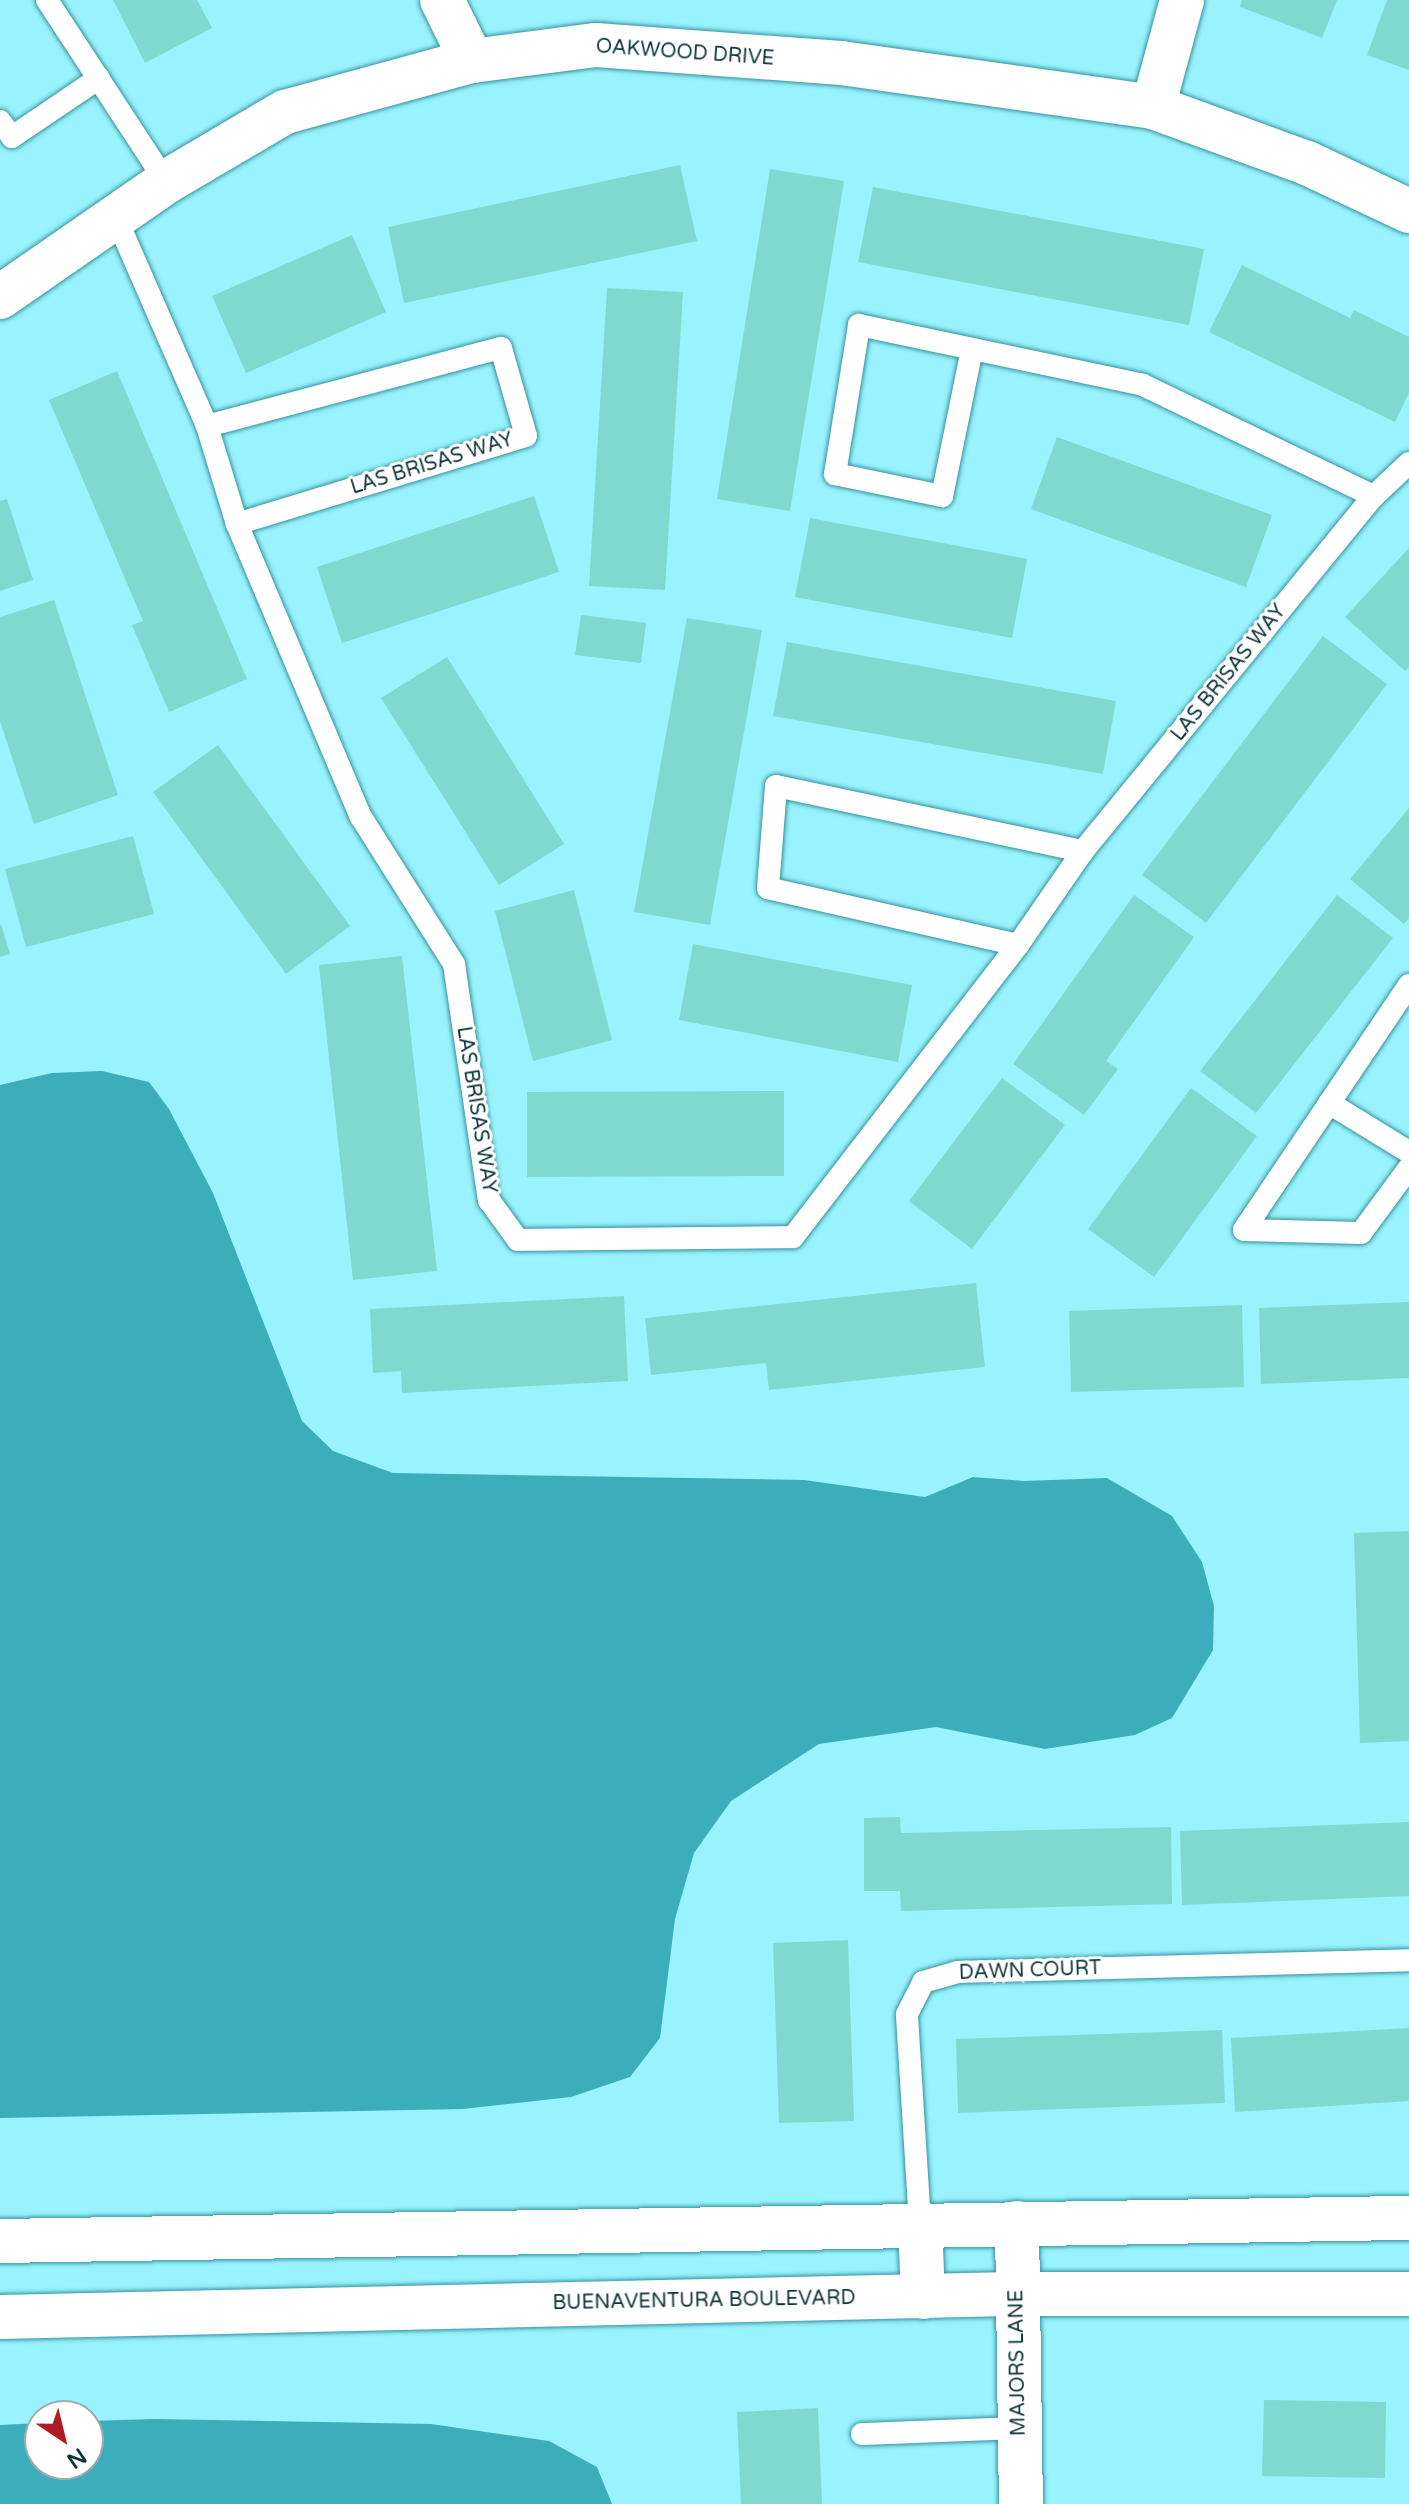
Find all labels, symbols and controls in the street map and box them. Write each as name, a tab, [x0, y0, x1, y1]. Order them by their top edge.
street label: OAKWOOD DRIVE	[595, 35, 775, 71]
street label: LAS BRISAS WAY	[348, 428, 516, 500]
street label: LAS BRISAS WAY	[1167, 600, 1291, 746]
street label: LAS BRISAS WAY	[451, 1025, 501, 1195]
street label: DAWN COURT	[958, 1957, 1102, 1985]
street label: BUENAVENTURA BOULEVARD	[552, 2286, 856, 2316]
street label: MAJORS LANE	[1005, 2290, 1031, 2436]
north arrow	[24, 2400, 104, 2480]
text: N	[62, 2442, 91, 2474]

